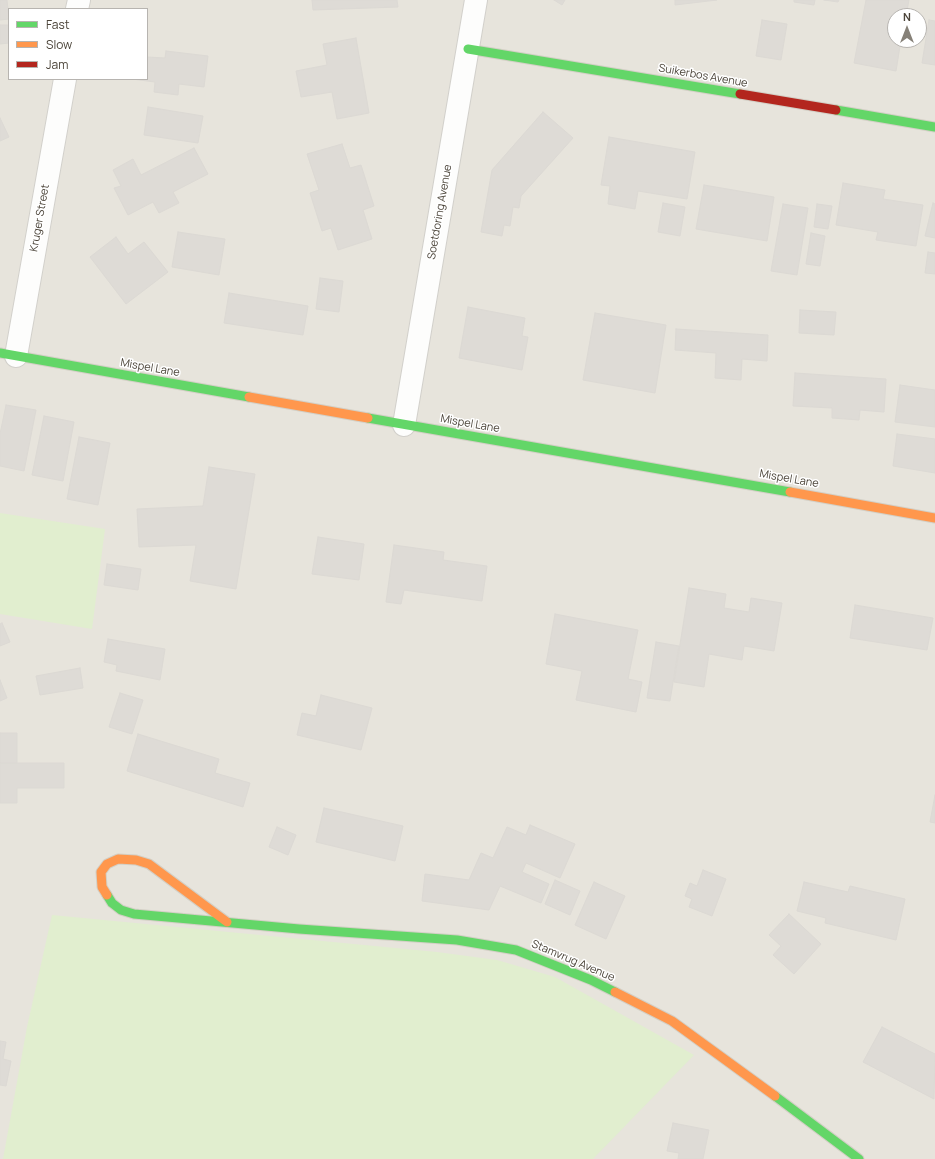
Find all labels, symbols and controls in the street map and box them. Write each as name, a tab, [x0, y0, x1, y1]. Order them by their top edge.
legend	[8, 8, 148, 80]
north arrow	[887, 8, 927, 48]
text: N	[903, 9, 911, 24]
text: Fast	[46, 16, 70, 33]
text: Slow	[46, 36, 72, 53]
text: Jam	[46, 56, 68, 73]
street label: Suikerbos Avenue	[657, 62, 749, 90]
street label: Soetdoring Avenue	[425, 163, 455, 261]
street label: Kruger Street	[28, 183, 52, 253]
street label: Mispel Lane	[119, 356, 181, 380]
street label: Mispel Lane	[439, 412, 501, 436]
street label: Mispel Lane	[758, 467, 820, 491]
street label: Stamvrug Avenue	[529, 938, 617, 984]

